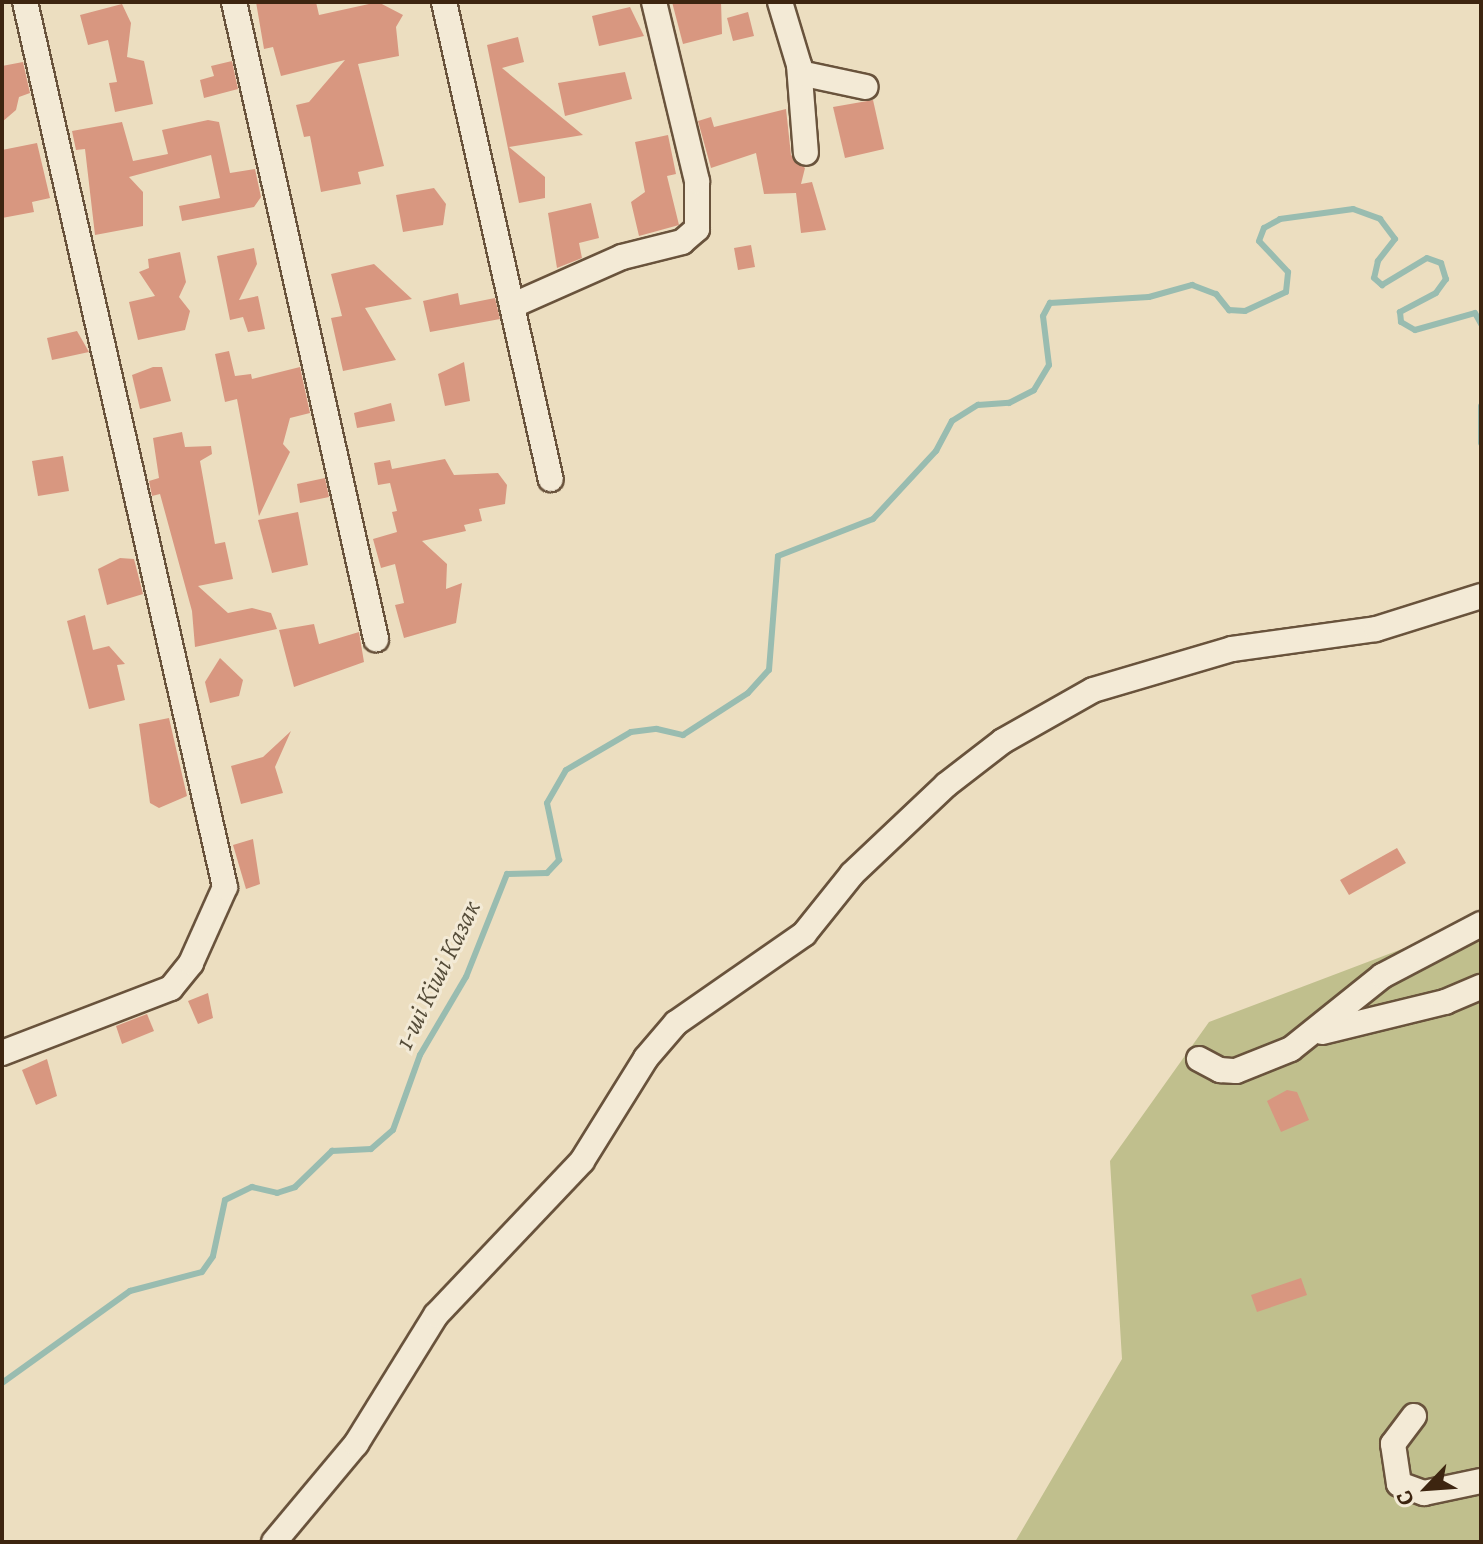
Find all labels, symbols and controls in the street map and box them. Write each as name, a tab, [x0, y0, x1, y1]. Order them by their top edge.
water label: 1-ші Кіші Казак	[388, 895, 488, 1055]
north arrow	[1387, 1448, 1467, 1528]
text: С	[1389, 1486, 1422, 1511]

